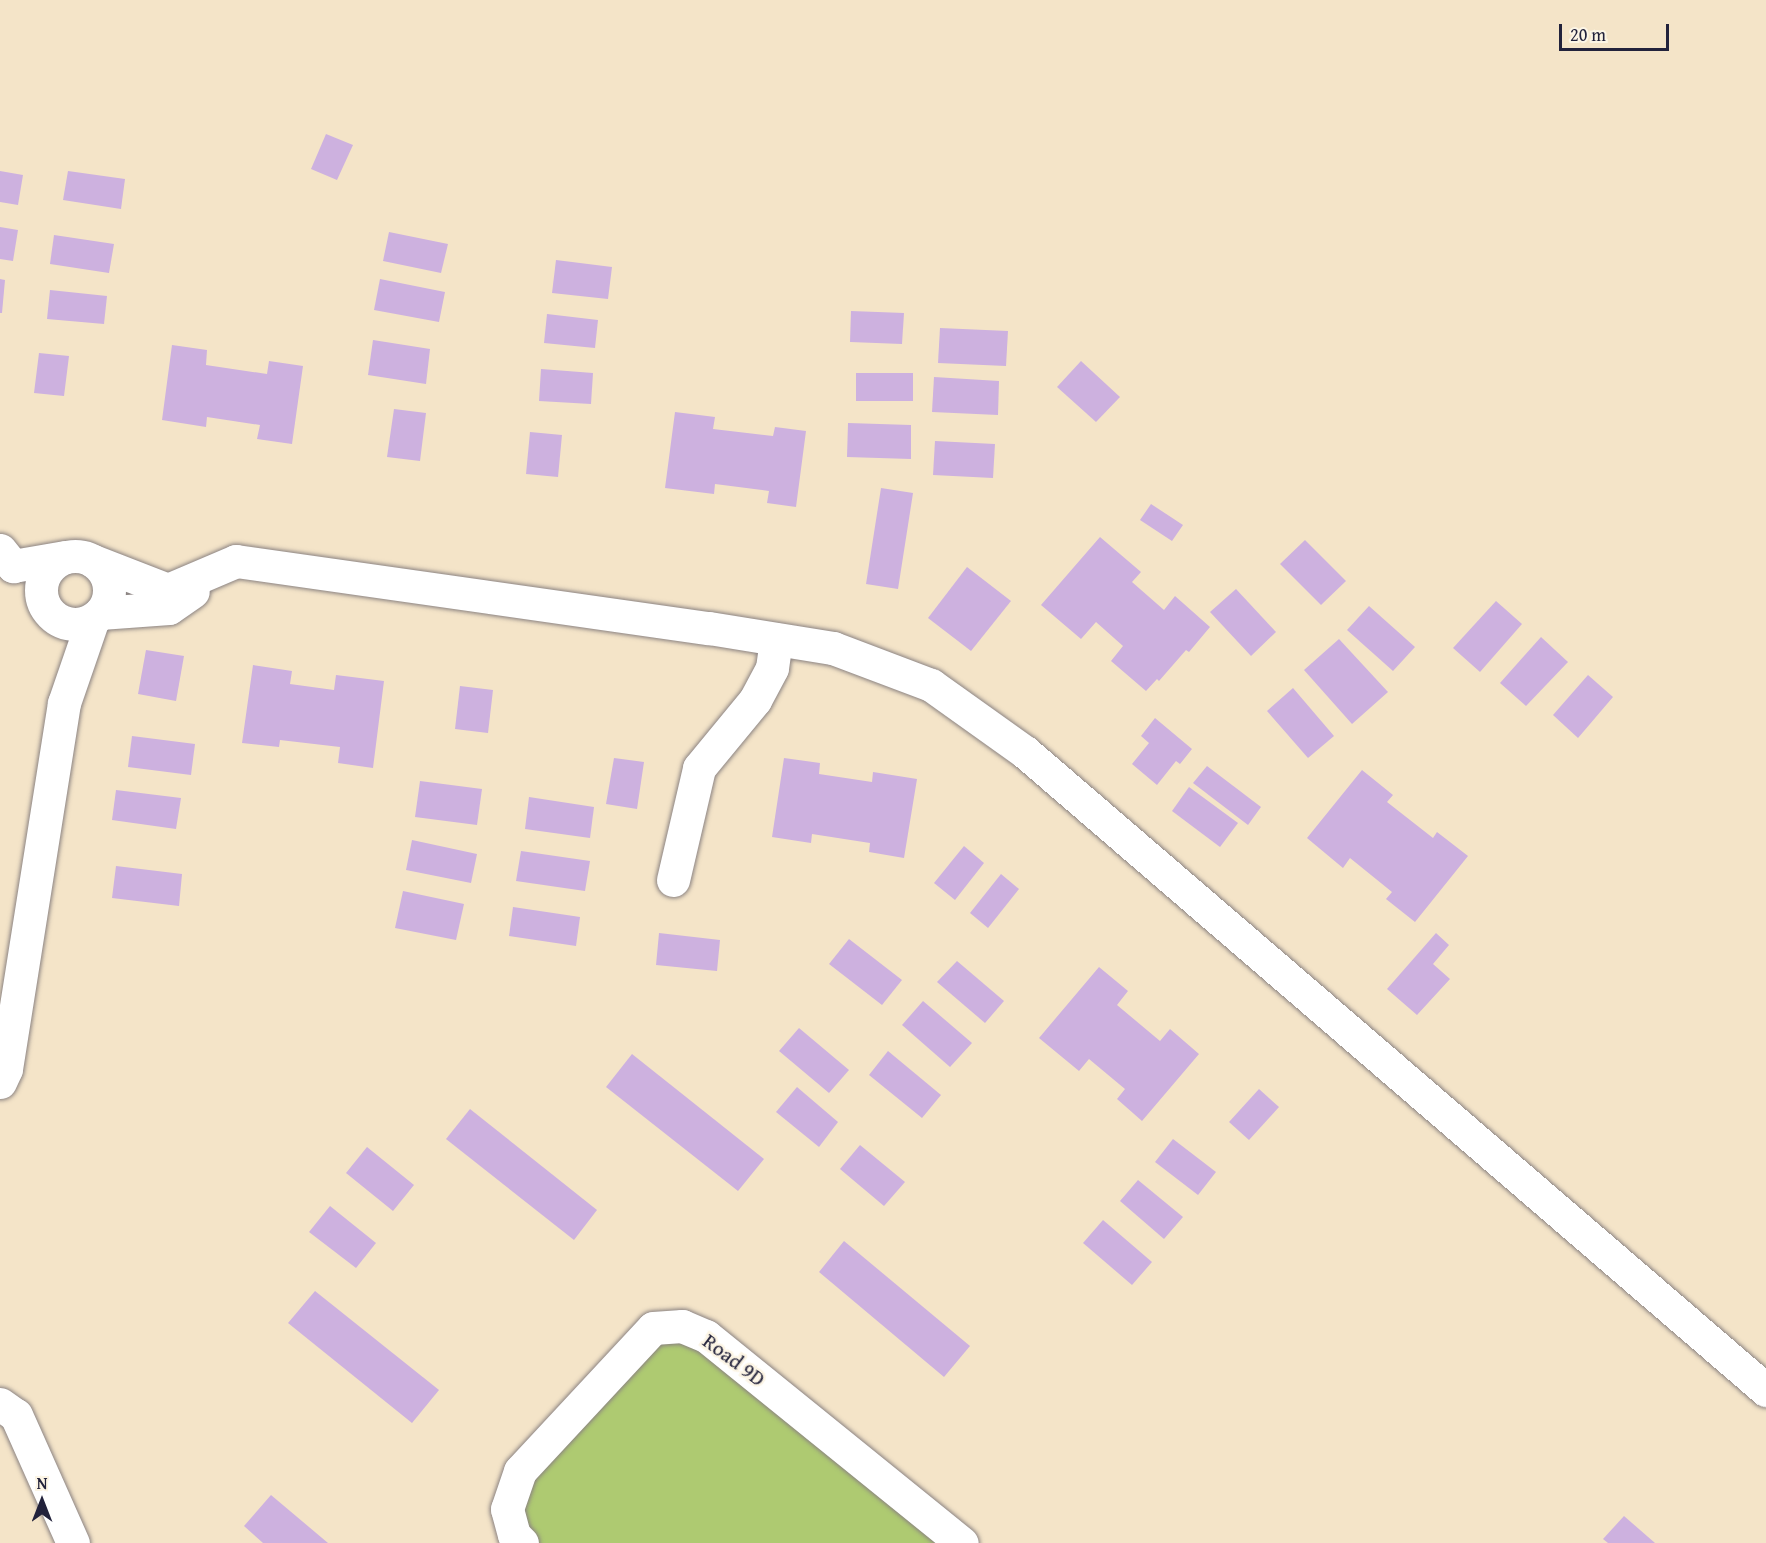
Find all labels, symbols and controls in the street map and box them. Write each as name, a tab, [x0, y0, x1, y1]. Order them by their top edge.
scale bar	[1562, 12, 1672, 50]
text: 20 m	[1570, 21, 1606, 48]
street label: Road 9D	[698, 1328, 770, 1392]
north arrow	[12, 1471, 72, 1531]
text: N	[37, 1471, 47, 1495]

